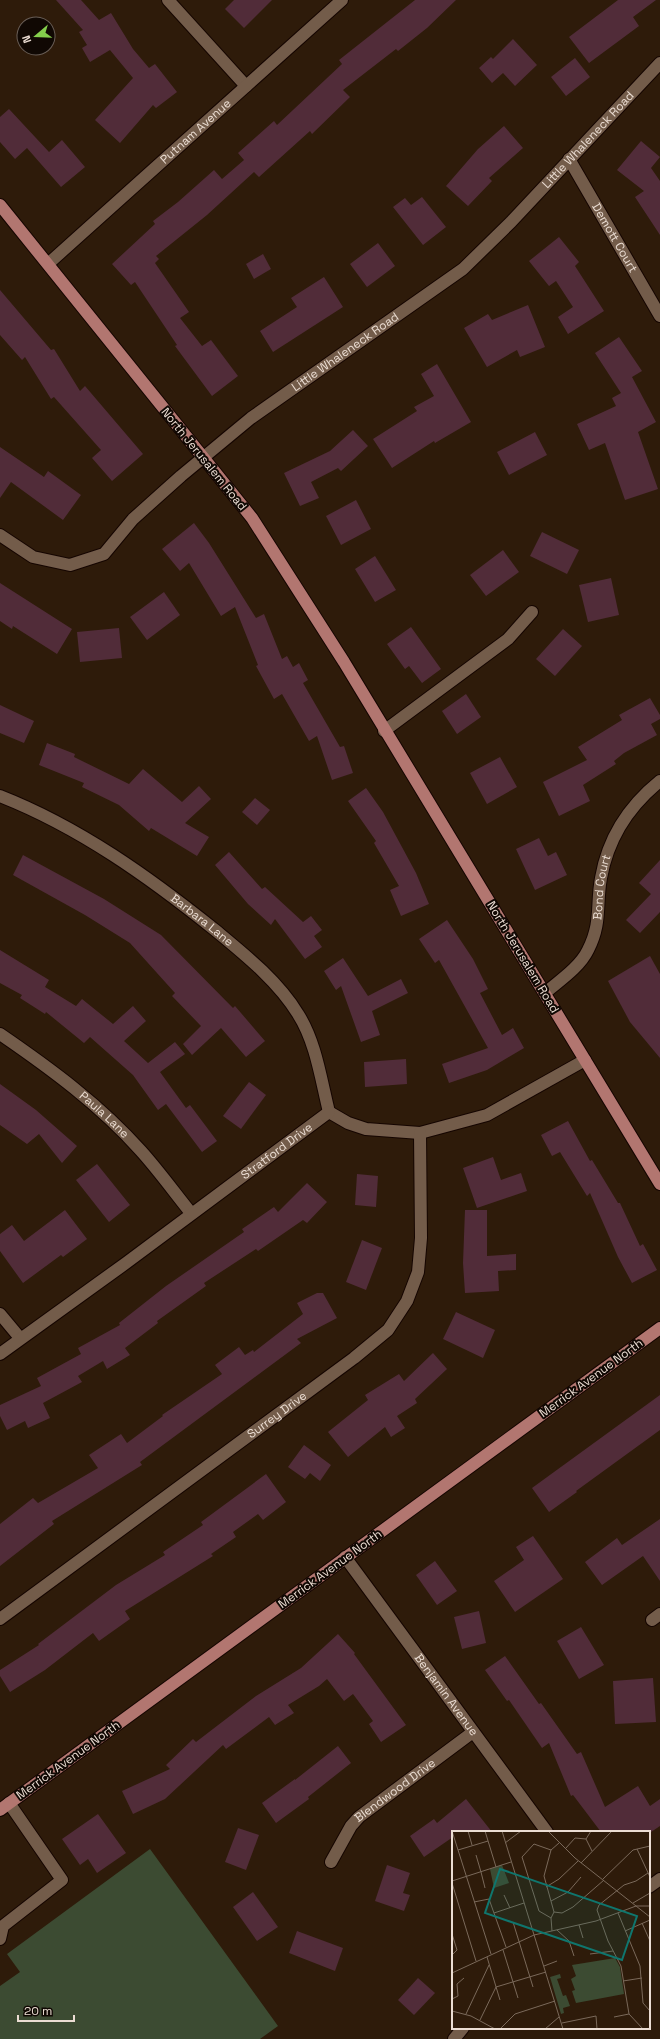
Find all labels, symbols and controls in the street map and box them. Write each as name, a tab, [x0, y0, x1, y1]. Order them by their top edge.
north arrow	[16, 16, 56, 56]
text: N	[19, 33, 34, 45]
street label: Little Whaleneck Road	[539, 88, 637, 192]
street label: Putnam Avenue	[157, 95, 234, 167]
street label: Demott Court	[588, 200, 641, 275]
street label: Little Whaleneck Road	[288, 309, 402, 395]
street label: North Jerusalem Road	[158, 404, 250, 514]
street label: Bond Court	[589, 852, 615, 921]
street label: Barbara Lane	[167, 890, 237, 950]
street label: North Jerusalem Road	[483, 898, 563, 1016]
street label: Paula Lane	[76, 1088, 133, 1142]
street label: Stratford Drive	[238, 1119, 316, 1183]
street label: Merrick Avenue North	[536, 1335, 646, 1421]
street label: Surrey Drive	[244, 1388, 310, 1442]
street label: Merrick Avenue North	[275, 1526, 385, 1612]
street label: Benjamin Avenue	[411, 1650, 482, 1739]
street label: Merrick Avenue North	[13, 1717, 123, 1803]
street label: Blendwood Drive	[351, 1755, 439, 1826]
inset map	[452, 1831, 650, 2029]
scale bar	[18, 1997, 74, 2023]
text: 20 m	[24, 2003, 52, 2019]

